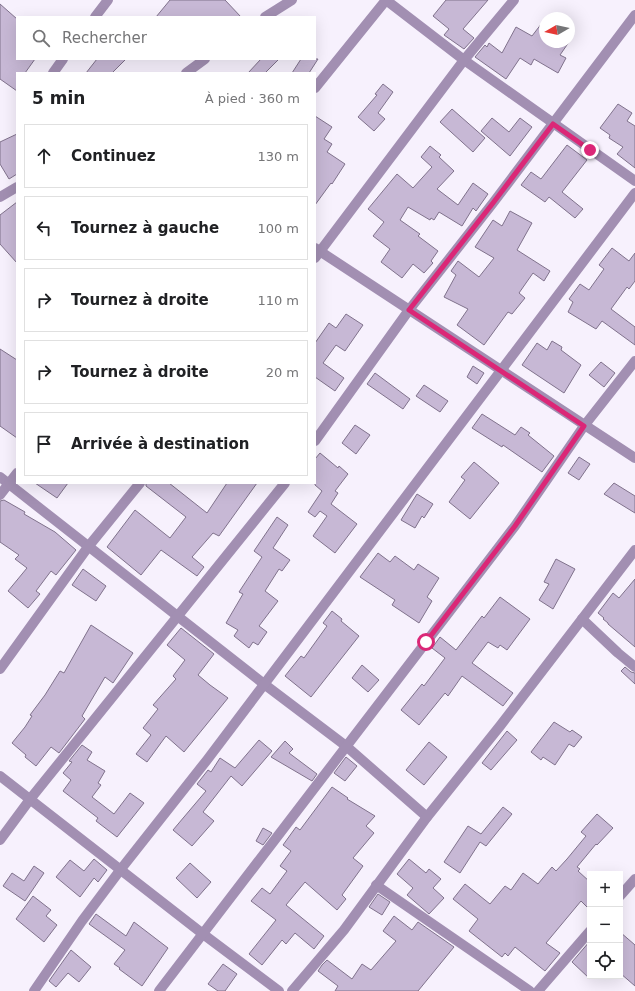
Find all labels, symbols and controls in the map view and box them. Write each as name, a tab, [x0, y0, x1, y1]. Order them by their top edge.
north arrow	[539, 12, 575, 48]
search box	[16, 16, 316, 60]
icon: search	[30, 27, 52, 49]
text: Rechercher	[62, 29, 147, 47]
text: 5 min	[32, 88, 85, 108]
text: À pied · 360 m	[205, 91, 300, 106]
route end	[581, 141, 599, 159]
icon: ahead	[33, 145, 55, 167]
text: Continuez	[71, 147, 156, 165]
text: 130 m	[257, 149, 299, 164]
icon: left	[33, 217, 55, 239]
text: Tournez à gauche	[71, 219, 219, 237]
text: 100 m	[257, 221, 299, 236]
icon: right	[33, 289, 55, 311]
text: Tournez à droite	[71, 291, 209, 309]
text: 110 m	[257, 293, 299, 308]
icon: right	[33, 361, 55, 383]
text: Tournez à droite	[71, 363, 209, 381]
text: 20 m	[266, 365, 299, 380]
icon: arrive	[33, 433, 55, 455]
text: Arrivée à destination	[71, 435, 249, 453]
route start	[417, 633, 435, 651]
map controls	[587, 871, 623, 979]
button: +	[587, 871, 623, 907]
button: −	[587, 907, 623, 943]
button: locate	[587, 943, 623, 979]

